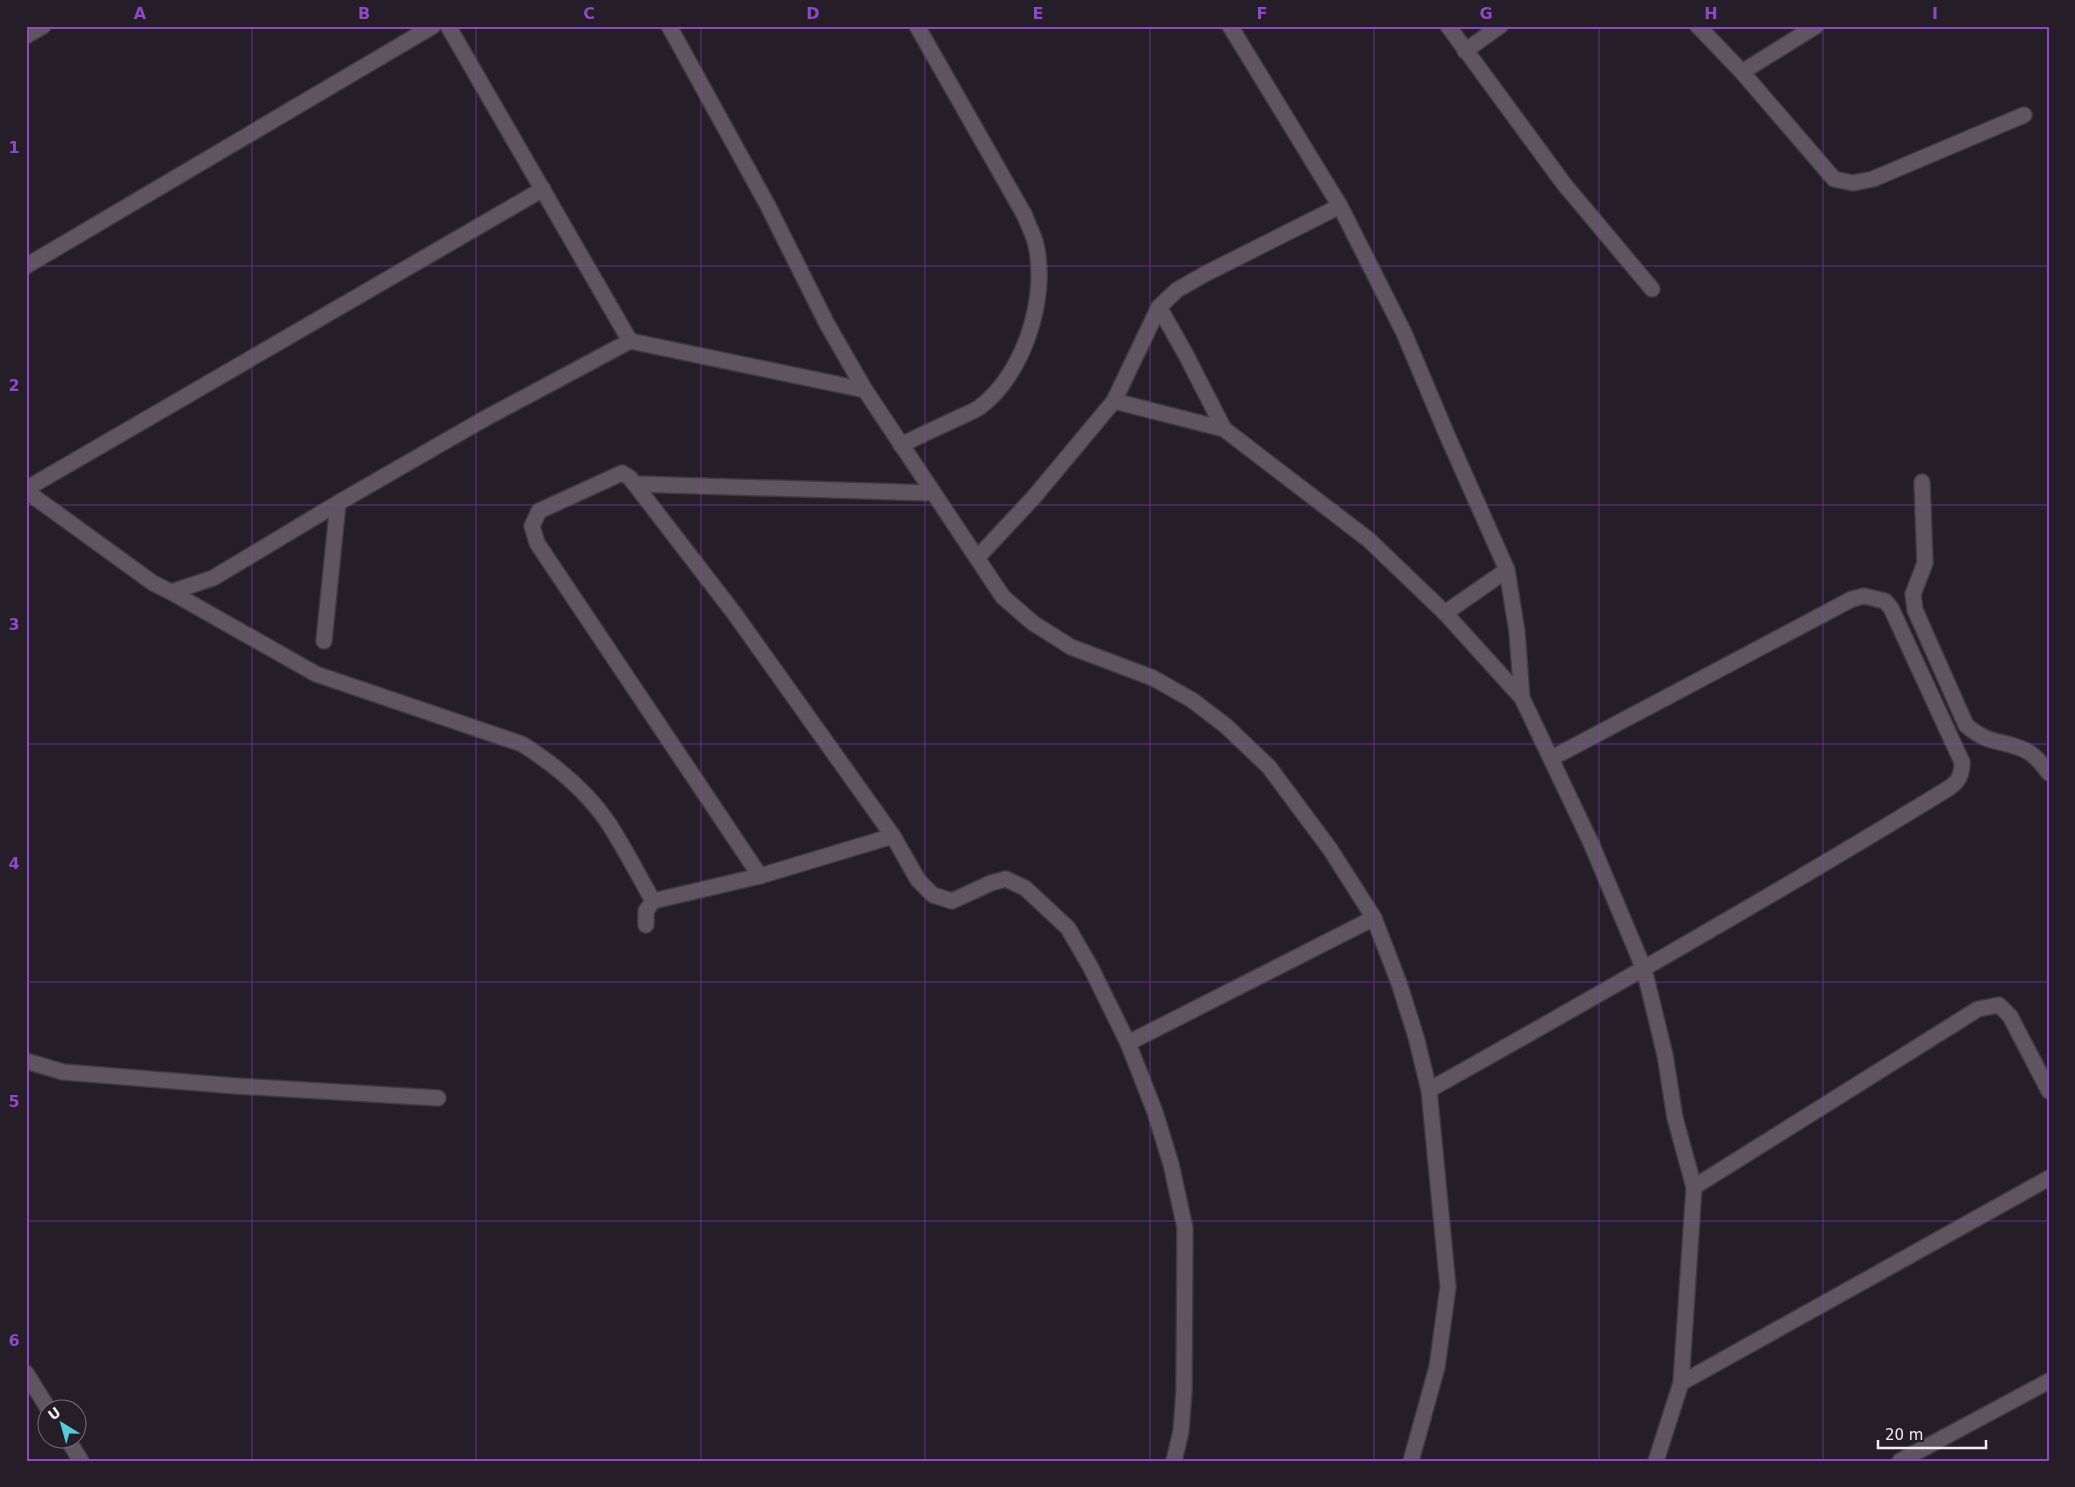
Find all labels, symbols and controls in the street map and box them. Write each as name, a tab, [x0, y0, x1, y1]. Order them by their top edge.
text: A	[134, 4, 147, 23]
text: B	[358, 4, 370, 23]
text: C	[583, 4, 595, 23]
text: D	[806, 4, 820, 23]
text: E	[1033, 4, 1043, 23]
text: F	[1257, 4, 1267, 23]
text: G	[1479, 4, 1493, 23]
text: H	[1704, 4, 1718, 23]
text: I	[1932, 4, 1938, 23]
text: 1	[8, 138, 20, 157]
text: 2	[8, 376, 20, 395]
text: 3	[8, 615, 20, 634]
text: 4	[8, 854, 20, 873]
text: 5	[8, 1092, 20, 1111]
text: 6	[8, 1331, 20, 1350]
north arrow	[38, 1400, 88, 1450]
text: U	[45, 1404, 64, 1423]
scale bar	[1878, 1417, 1985, 1449]
text: 20 m	[1885, 1426, 1923, 1444]

